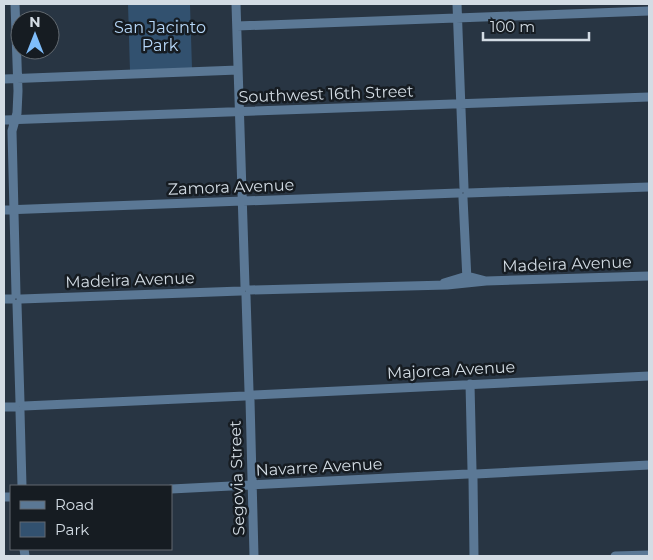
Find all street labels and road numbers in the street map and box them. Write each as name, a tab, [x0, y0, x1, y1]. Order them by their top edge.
street label: Southwest 16th Street	[238, 81, 414, 107]
street label: Zamora Avenue	[167, 175, 295, 199]
street label: Madeira Avenue	[502, 252, 632, 276]
street label: Madeira Avenue	[65, 268, 195, 292]
street label: Majorca Avenue	[386, 357, 516, 383]
street label: Segovia Street	[225, 420, 249, 536]
street label: Navarre Avenue	[255, 454, 383, 480]

